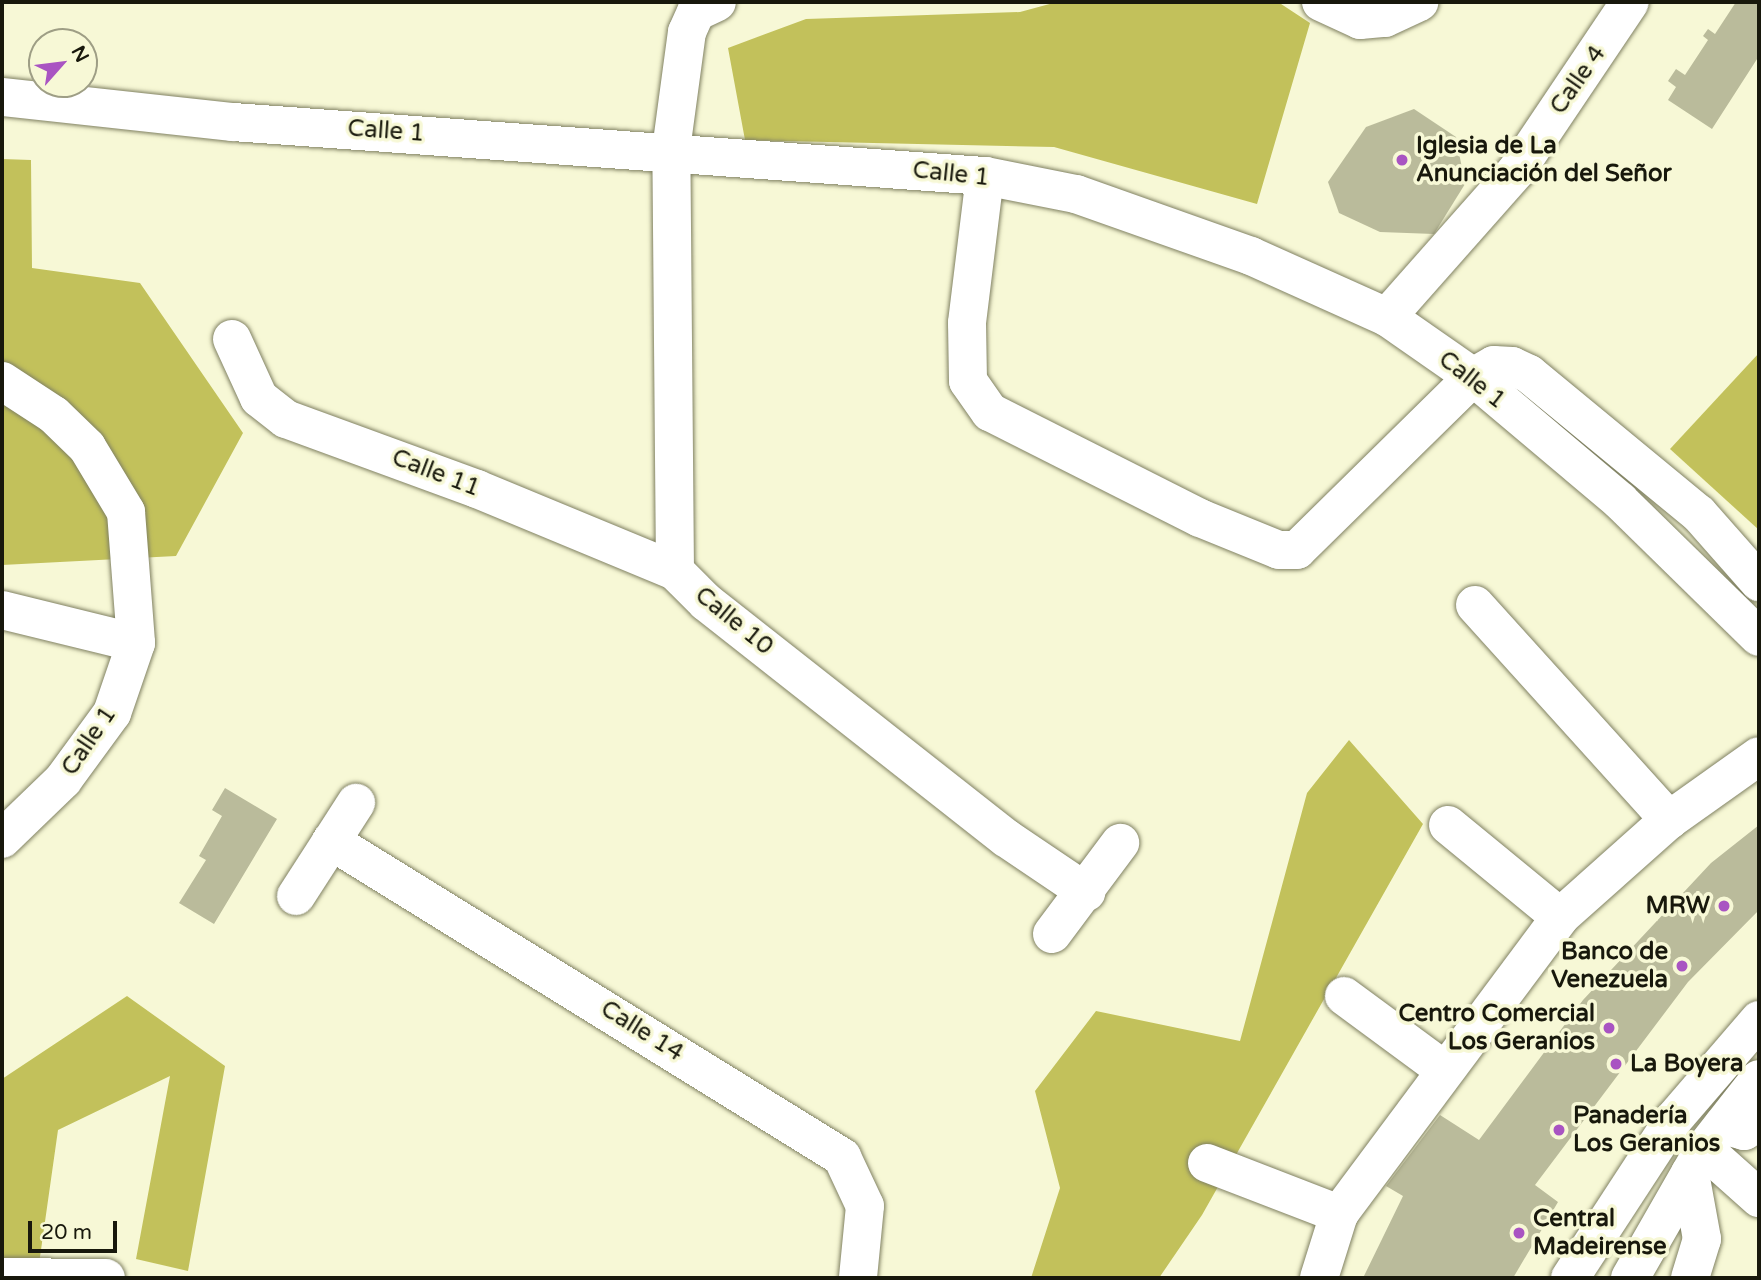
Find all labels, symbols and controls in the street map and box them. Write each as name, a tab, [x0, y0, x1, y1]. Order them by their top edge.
north arrow	[28, 28, 98, 98]
street label: Calle 4	[1544, 40, 1612, 120]
text: N	[66, 42, 93, 66]
street label: Calle 1	[347, 114, 425, 148]
place label: Iglesia de La Anunciación del Señor	[1416, 132, 1672, 188]
marker: Iglesia de La Anunciación del Señor	[1394, 152, 1410, 168]
street label: Calle 1	[911, 156, 991, 192]
street label: Calle 1	[1433, 345, 1511, 415]
street label: Calle 11	[388, 443, 484, 503]
street label: Calle 10	[689, 581, 779, 661]
street label: Calle 1	[56, 701, 122, 781]
place label: MRW	[1645, 892, 1710, 920]
marker: MRW	[1716, 898, 1732, 914]
place label: Banco de Venezuela	[1551, 938, 1668, 994]
marker: Banco de Venezuela	[1674, 958, 1690, 974]
street label: Calle 14	[595, 994, 689, 1068]
place label: Centro Comercial Los Geranios	[1398, 1000, 1595, 1056]
marker: Centro Comercial Los Geranios	[1601, 1020, 1617, 1036]
place label: La Boyera	[1630, 1050, 1743, 1078]
marker: La Boyera	[1608, 1056, 1624, 1072]
place label: Panadería Los Geranios	[1573, 1102, 1720, 1158]
marker: Panadería Los Geranios	[1551, 1122, 1567, 1138]
place label: Central Madeirense	[1533, 1205, 1667, 1261]
scale bar	[32, 1206, 121, 1250]
text: 20 m	[41, 1220, 92, 1245]
marker: Central Madeirense	[1511, 1225, 1527, 1241]

